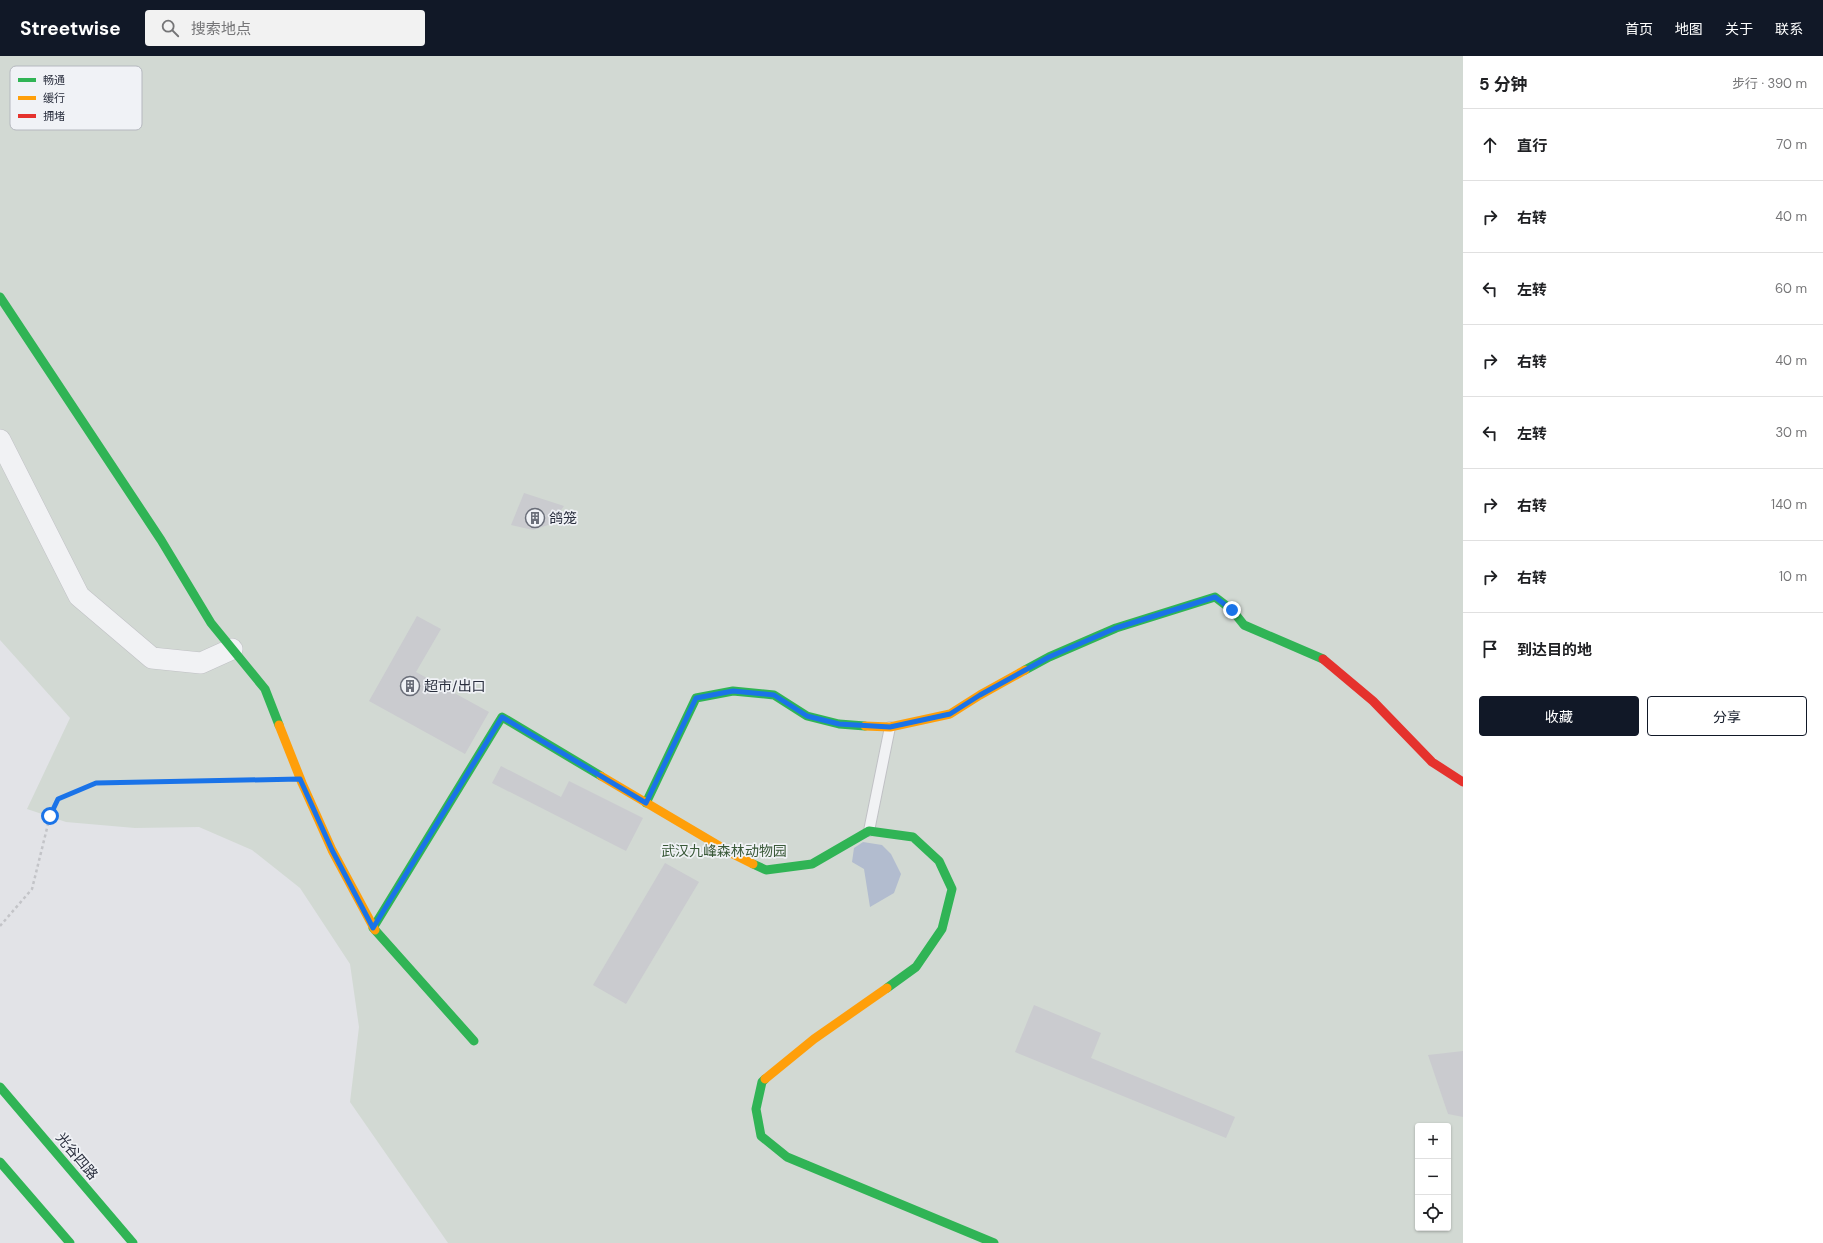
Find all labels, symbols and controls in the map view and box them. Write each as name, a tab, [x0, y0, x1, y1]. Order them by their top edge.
search box	[145, 10, 425, 46]
text: Streetwise	[20, 16, 121, 41]
icon: search	[159, 17, 181, 39]
text: 搜索地点	[191, 19, 251, 39]
text: 首页	[1625, 20, 1653, 38]
text: 地图	[1675, 20, 1703, 38]
text: 关于	[1725, 20, 1753, 38]
text: 联系	[1775, 20, 1803, 38]
legend	[10, 66, 142, 130]
text: 畅通	[43, 73, 65, 87]
text: 5 分钟	[1479, 73, 1528, 95]
text: 步行 · 390 m	[1732, 75, 1807, 92]
text: 缓行	[43, 91, 65, 105]
text: 拥堵	[43, 109, 65, 123]
icon: ahead	[1479, 134, 1501, 156]
text: 直行	[1517, 136, 1547, 156]
text: 70 m	[1776, 136, 1807, 153]
icon: right	[1479, 206, 1501, 228]
text: 右转	[1517, 208, 1547, 228]
text: 40 m	[1775, 208, 1807, 225]
icon: left	[1479, 278, 1501, 300]
text: 左转	[1517, 280, 1547, 300]
text: 60 m	[1775, 280, 1807, 297]
icon: right	[1479, 350, 1501, 372]
text: 右转	[1517, 352, 1547, 372]
text: 40 m	[1775, 352, 1807, 369]
icon: left	[1479, 422, 1501, 444]
text: 左转	[1517, 424, 1547, 444]
text: 30 m	[1775, 424, 1807, 441]
icon: right	[1479, 494, 1501, 516]
text: 右转	[1517, 496, 1547, 516]
text: 140 m	[1771, 496, 1807, 513]
building icon: 鸽笼	[524, 507, 546, 529]
place label: 鸽笼	[549, 509, 577, 527]
icon: right	[1479, 566, 1501, 588]
text: 右转	[1517, 568, 1547, 588]
text: 10 m	[1779, 568, 1807, 585]
route end	[1223, 601, 1241, 619]
icon: arrive	[1479, 638, 1501, 660]
text: 到达目的地	[1517, 640, 1592, 660]
building icon: 超市/出口	[399, 675, 421, 697]
place label: 超市/出口	[424, 677, 486, 695]
button: 收藏	[1479, 696, 1639, 736]
button: 分享	[1647, 696, 1807, 736]
route start	[41, 807, 59, 825]
park label: 武汉九峰森林动物园	[661, 842, 787, 860]
map controls	[1415, 1123, 1451, 1231]
button: +	[1415, 1123, 1451, 1159]
street label: 光谷四路	[52, 1129, 102, 1183]
button: −	[1415, 1159, 1451, 1195]
button: locate	[1415, 1195, 1451, 1231]

